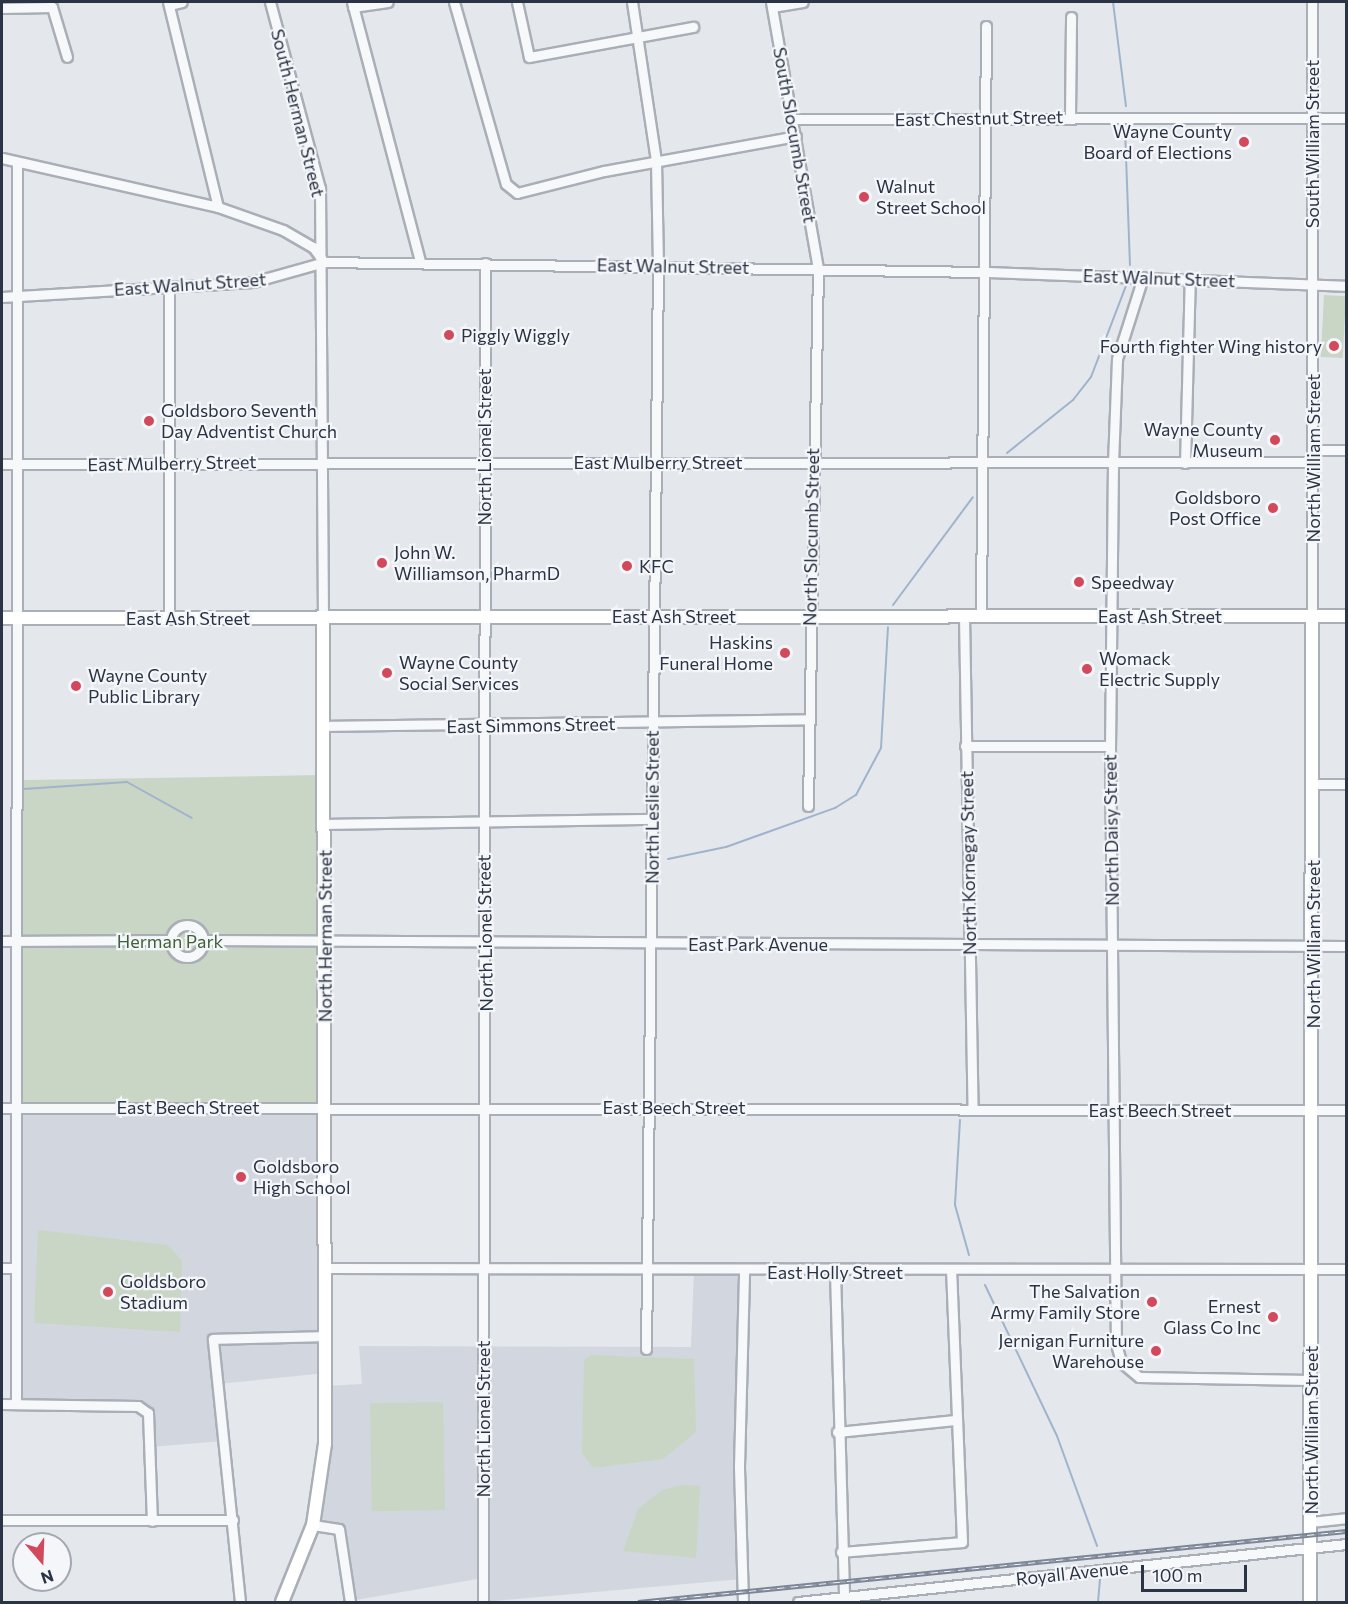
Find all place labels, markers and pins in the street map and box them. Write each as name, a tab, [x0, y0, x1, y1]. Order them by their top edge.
place label: Wayne County Board of Elections	[1083, 121, 1232, 164]
marker: Wayne County Board of Elections	[1237, 135, 1251, 149]
place label: Walnut Street School	[876, 176, 986, 219]
marker: Walnut Street School	[857, 190, 871, 204]
place label: Piggly Wiggly	[461, 324, 570, 346]
marker: Piggly Wiggly	[442, 328, 456, 342]
place label: Fourth fighter Wing history	[1100, 335, 1322, 357]
marker: Fourth fighter Wing history	[1327, 339, 1341, 353]
place label: Goldsboro Seventh Day Adventist Church	[161, 400, 337, 442]
marker: Goldsboro Seventh Day Adventist Church	[142, 414, 156, 428]
place label: Wayne County Museum	[1144, 419, 1263, 462]
marker: Wayne County Museum	[1268, 433, 1282, 447]
place label: Goldsboro Post Office	[1169, 487, 1261, 530]
marker: Goldsboro Post Office	[1266, 501, 1280, 515]
place label: John W. Williamson, PharmD	[394, 542, 560, 584]
place label: KFC	[639, 555, 674, 577]
marker: John W. Williamson, PharmD	[375, 556, 389, 570]
marker: KFC	[620, 559, 634, 573]
place label: Speedway	[1091, 571, 1174, 593]
marker: Speedway	[1072, 575, 1086, 589]
place label: Haskins Funeral Home	[659, 632, 773, 674]
marker: Haskins Funeral Home	[778, 646, 792, 660]
place label: Womack Electric Supply	[1099, 648, 1220, 690]
place label: Wayne County Social Services	[399, 652, 519, 694]
marker: Womack Electric Supply	[1080, 662, 1094, 676]
place label: Wayne County Public Library	[88, 665, 207, 708]
marker: Wayne County Social Services	[380, 666, 394, 680]
marker: Wayne County Public Library	[69, 679, 83, 693]
place label: Goldsboro High School	[253, 1156, 350, 1198]
marker: Goldsboro High School	[234, 1170, 248, 1184]
place label: Goldsboro Stadium	[120, 1271, 206, 1314]
place label: The Salvation Army Family Store	[990, 1281, 1140, 1324]
marker: Goldsboro Stadium	[101, 1285, 115, 1299]
marker: The Salvation Army Family Store	[1145, 1295, 1159, 1309]
place label: Ernest Glass Co Inc	[1163, 1296, 1261, 1338]
marker: Ernest Glass Co Inc	[1266, 1310, 1280, 1324]
place label: Jernigan Furniture Warehouse	[998, 1330, 1144, 1372]
marker: Jernigan Furniture Warehouse	[1149, 1344, 1163, 1358]

